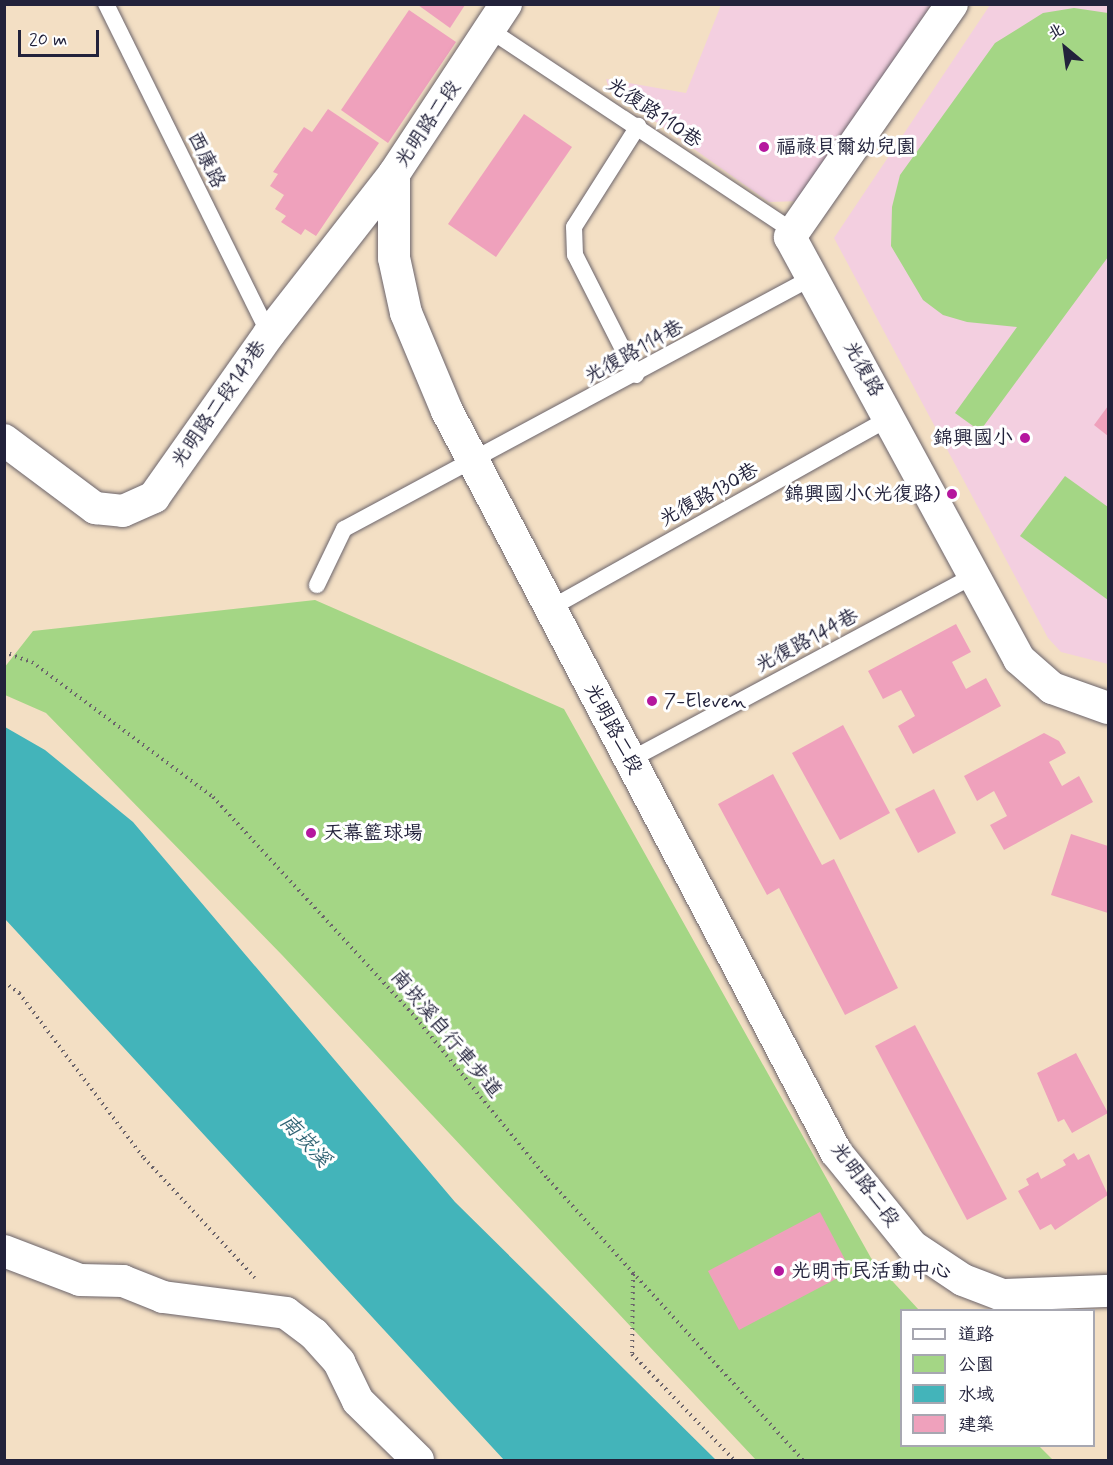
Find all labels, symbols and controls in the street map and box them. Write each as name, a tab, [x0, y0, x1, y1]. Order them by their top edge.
scale bar	[21, 18, 102, 56]
north arrow	[1035, 18, 1095, 78]
text: 北	[1044, 19, 1068, 45]
text: 20 m	[29, 28, 67, 52]
street label: 光復路110巷	[602, 72, 706, 154]
street label: 光明路二段	[390, 76, 466, 172]
street label: 西康路	[182, 128, 230, 192]
place label: 福祿貝爾幼兒園	[776, 135, 916, 159]
marker: 福祿貝爾幼兒園	[757, 140, 771, 154]
street label: 光復路114巷	[580, 315, 688, 389]
street label: 光明路二段143巷	[166, 336, 272, 472]
street label: 光復路	[838, 337, 888, 401]
place label: 錦興國小	[933, 426, 1013, 450]
marker: 錦興國小	[1018, 431, 1032, 445]
street label: 光復路130巷	[655, 458, 763, 532]
place label: 錦興國小(光復路)	[784, 482, 940, 506]
marker: 錦興國小(光復路)	[945, 487, 959, 501]
street label: 光復路144巷	[752, 604, 862, 678]
street label: 光明路二段	[579, 679, 647, 779]
place label: 7-Eleven	[664, 689, 746, 713]
marker: 7-Eleven	[645, 694, 659, 708]
place label: 天幕籃球場	[323, 821, 423, 845]
marker: 天幕籃球場	[304, 826, 318, 840]
street label: 南崁溪自行車步道	[385, 965, 507, 1103]
water label: 南崁溪	[274, 1109, 336, 1173]
street label: 光明路二段	[825, 1138, 905, 1232]
place label: 光明市民活動中心	[791, 1259, 951, 1283]
marker: 光明市民活動中心	[772, 1264, 786, 1278]
legend	[900, 1309, 1095, 1447]
text: 道路	[958, 1323, 994, 1347]
text: 公園	[958, 1353, 994, 1377]
text: 水域	[958, 1383, 994, 1407]
text: 建築	[958, 1413, 994, 1437]

